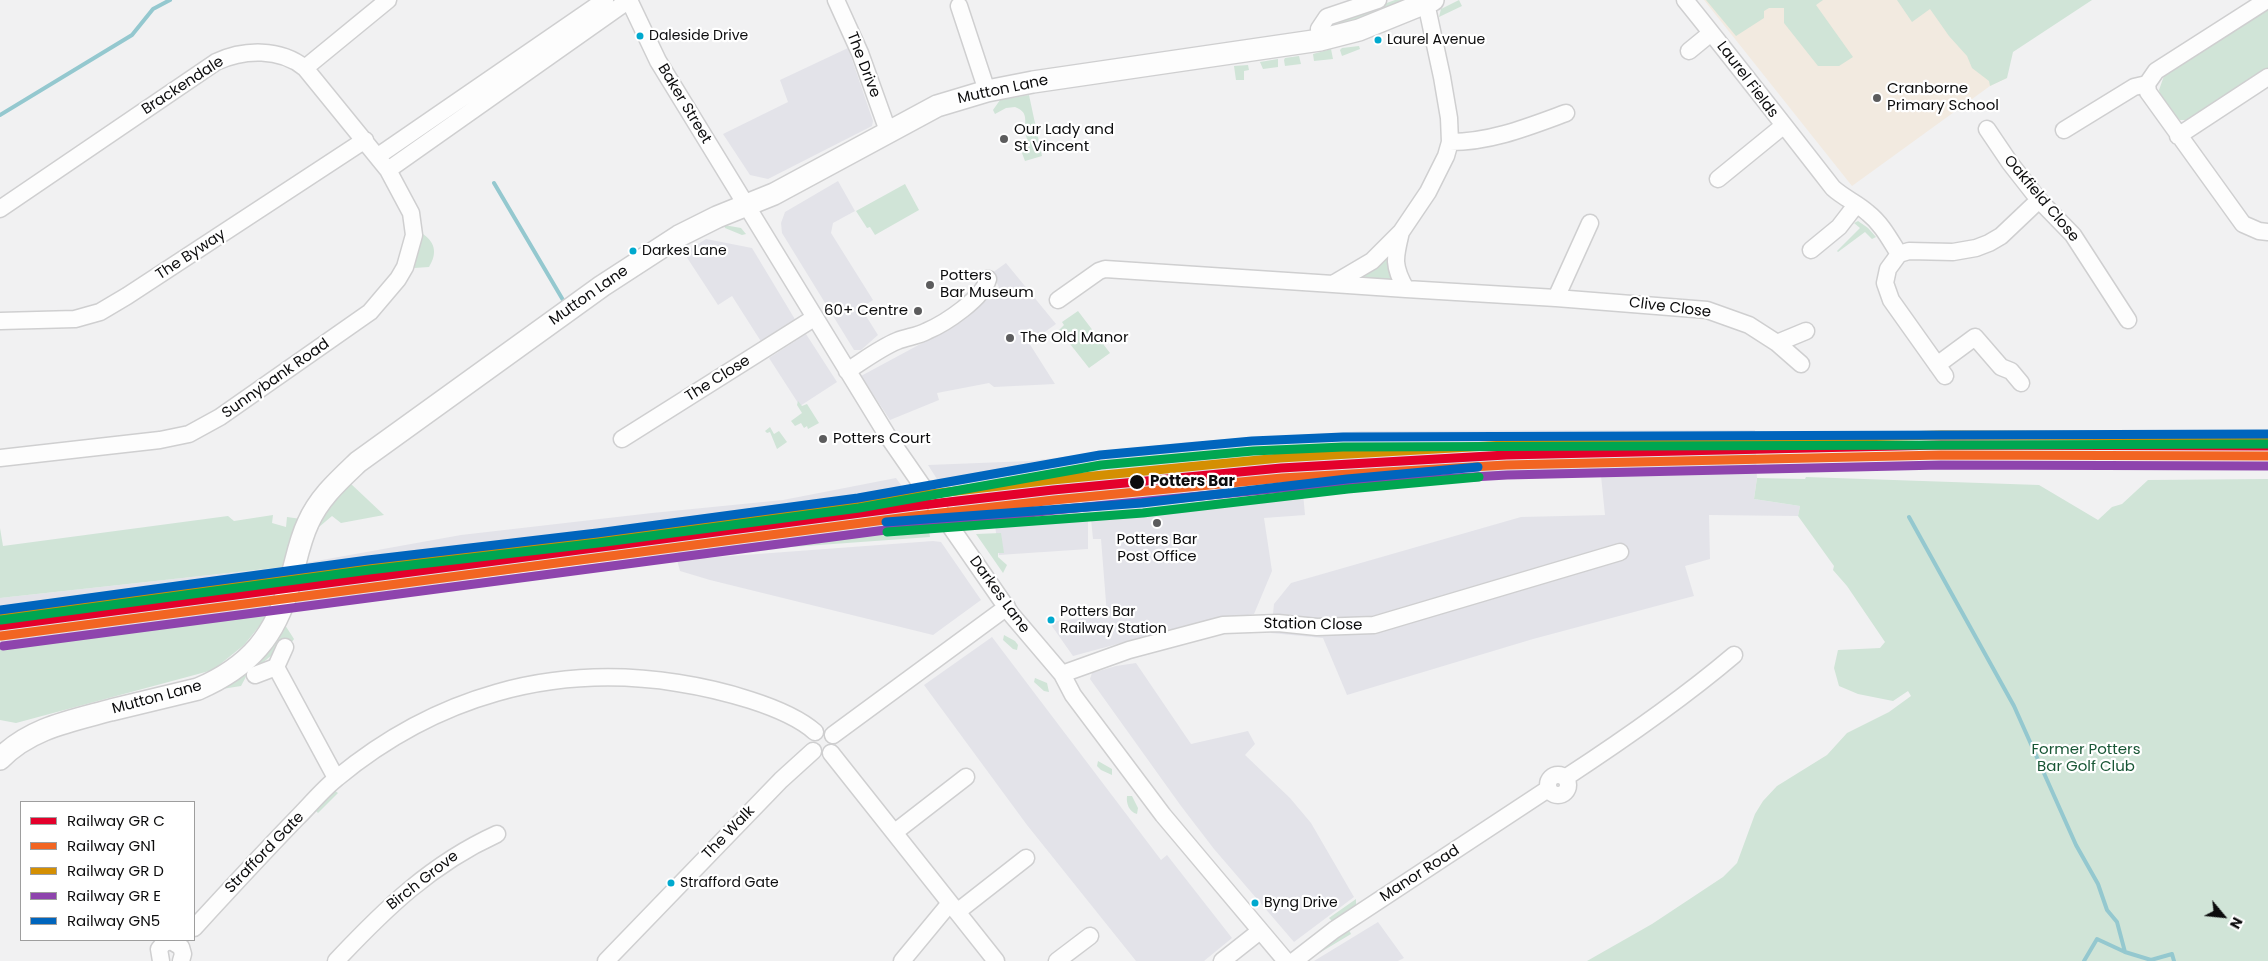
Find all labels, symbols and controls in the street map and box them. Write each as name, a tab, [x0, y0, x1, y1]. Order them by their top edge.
place label: Daleside Drive	[649, 28, 748, 44]
street label: The Drive	[842, 30, 884, 100]
marker: Daleside Drive	[635, 31, 645, 41]
place label: Laurel Avenue	[1387, 32, 1485, 48]
marker: Laurel Avenue	[1373, 35, 1383, 45]
street label: Laurel Fields	[1712, 38, 1782, 122]
street label: Brackendale	[139, 53, 227, 119]
street label: Baker Street	[653, 61, 715, 147]
street label: Mutton Lane	[956, 72, 1050, 108]
place label: Cranborne Primary School	[1887, 80, 1999, 115]
marker: Cranborne Primary School	[1871, 92, 1883, 104]
place label: Our Lady and St Vincent	[1014, 121, 1114, 156]
marker: Our Lady and St Vincent	[998, 133, 1010, 145]
street label: Oakfield Close	[2000, 152, 2082, 246]
street label: The Byway	[153, 226, 229, 284]
place label: Darkes Lane	[642, 243, 727, 259]
marker: Darkes Lane	[628, 246, 638, 256]
street label: Mutton Lane	[546, 262, 632, 330]
place label: Potters Bar Museum	[940, 267, 1034, 302]
marker: Potters Bar Museum	[924, 279, 936, 291]
street label: Clive Close	[1628, 294, 1712, 322]
place label: 60+ Centre	[824, 302, 908, 320]
marker: 60+ Centre	[912, 305, 924, 317]
place label: The Old Manor	[1020, 329, 1128, 347]
marker: The Old Manor	[1004, 332, 1016, 344]
street label: Sunnybank Road	[219, 335, 333, 423]
street label: The Close	[682, 352, 754, 406]
place label: Potters Court	[833, 430, 931, 448]
marker: Potters Court	[817, 433, 829, 445]
marker: Potters Bar	[1128, 473, 1146, 491]
place label: Potters Bar	[1150, 473, 1235, 491]
marker: Potters Bar Post Office	[1151, 517, 1163, 529]
place label: Potters Bar Post Office	[1117, 531, 1197, 566]
street label: Darkes Lane	[965, 553, 1033, 637]
place label: Potters Bar Railway Station	[1060, 604, 1167, 636]
marker: Potters Bar Railway Station	[1046, 615, 1056, 625]
street label: Station Close	[1263, 615, 1363, 635]
street label: Mutton Lane	[110, 677, 204, 719]
park label: Former Potters Bar Golf Club	[2031, 741, 2141, 776]
legend	[20, 801, 195, 941]
street label: The Walk	[699, 803, 759, 863]
street label: Strafford Gate	[222, 809, 308, 897]
text: Railway GR C	[67, 810, 165, 831]
text: Railway GN1	[67, 835, 156, 856]
street label: Manor Road	[1377, 842, 1463, 906]
street label: Birch Grove	[384, 848, 462, 914]
text: Railway GR D	[67, 860, 164, 881]
place label: Strafford Gate	[680, 875, 779, 891]
marker: Strafford Gate	[666, 878, 676, 888]
text: Railway GR E	[67, 885, 161, 906]
north arrow	[2198, 891, 2248, 941]
place label: Byng Drive	[1264, 895, 1338, 911]
marker: Byng Drive	[1250, 898, 1260, 908]
text: Railway GN5	[67, 910, 160, 931]
text: N	[2225, 914, 2248, 932]

